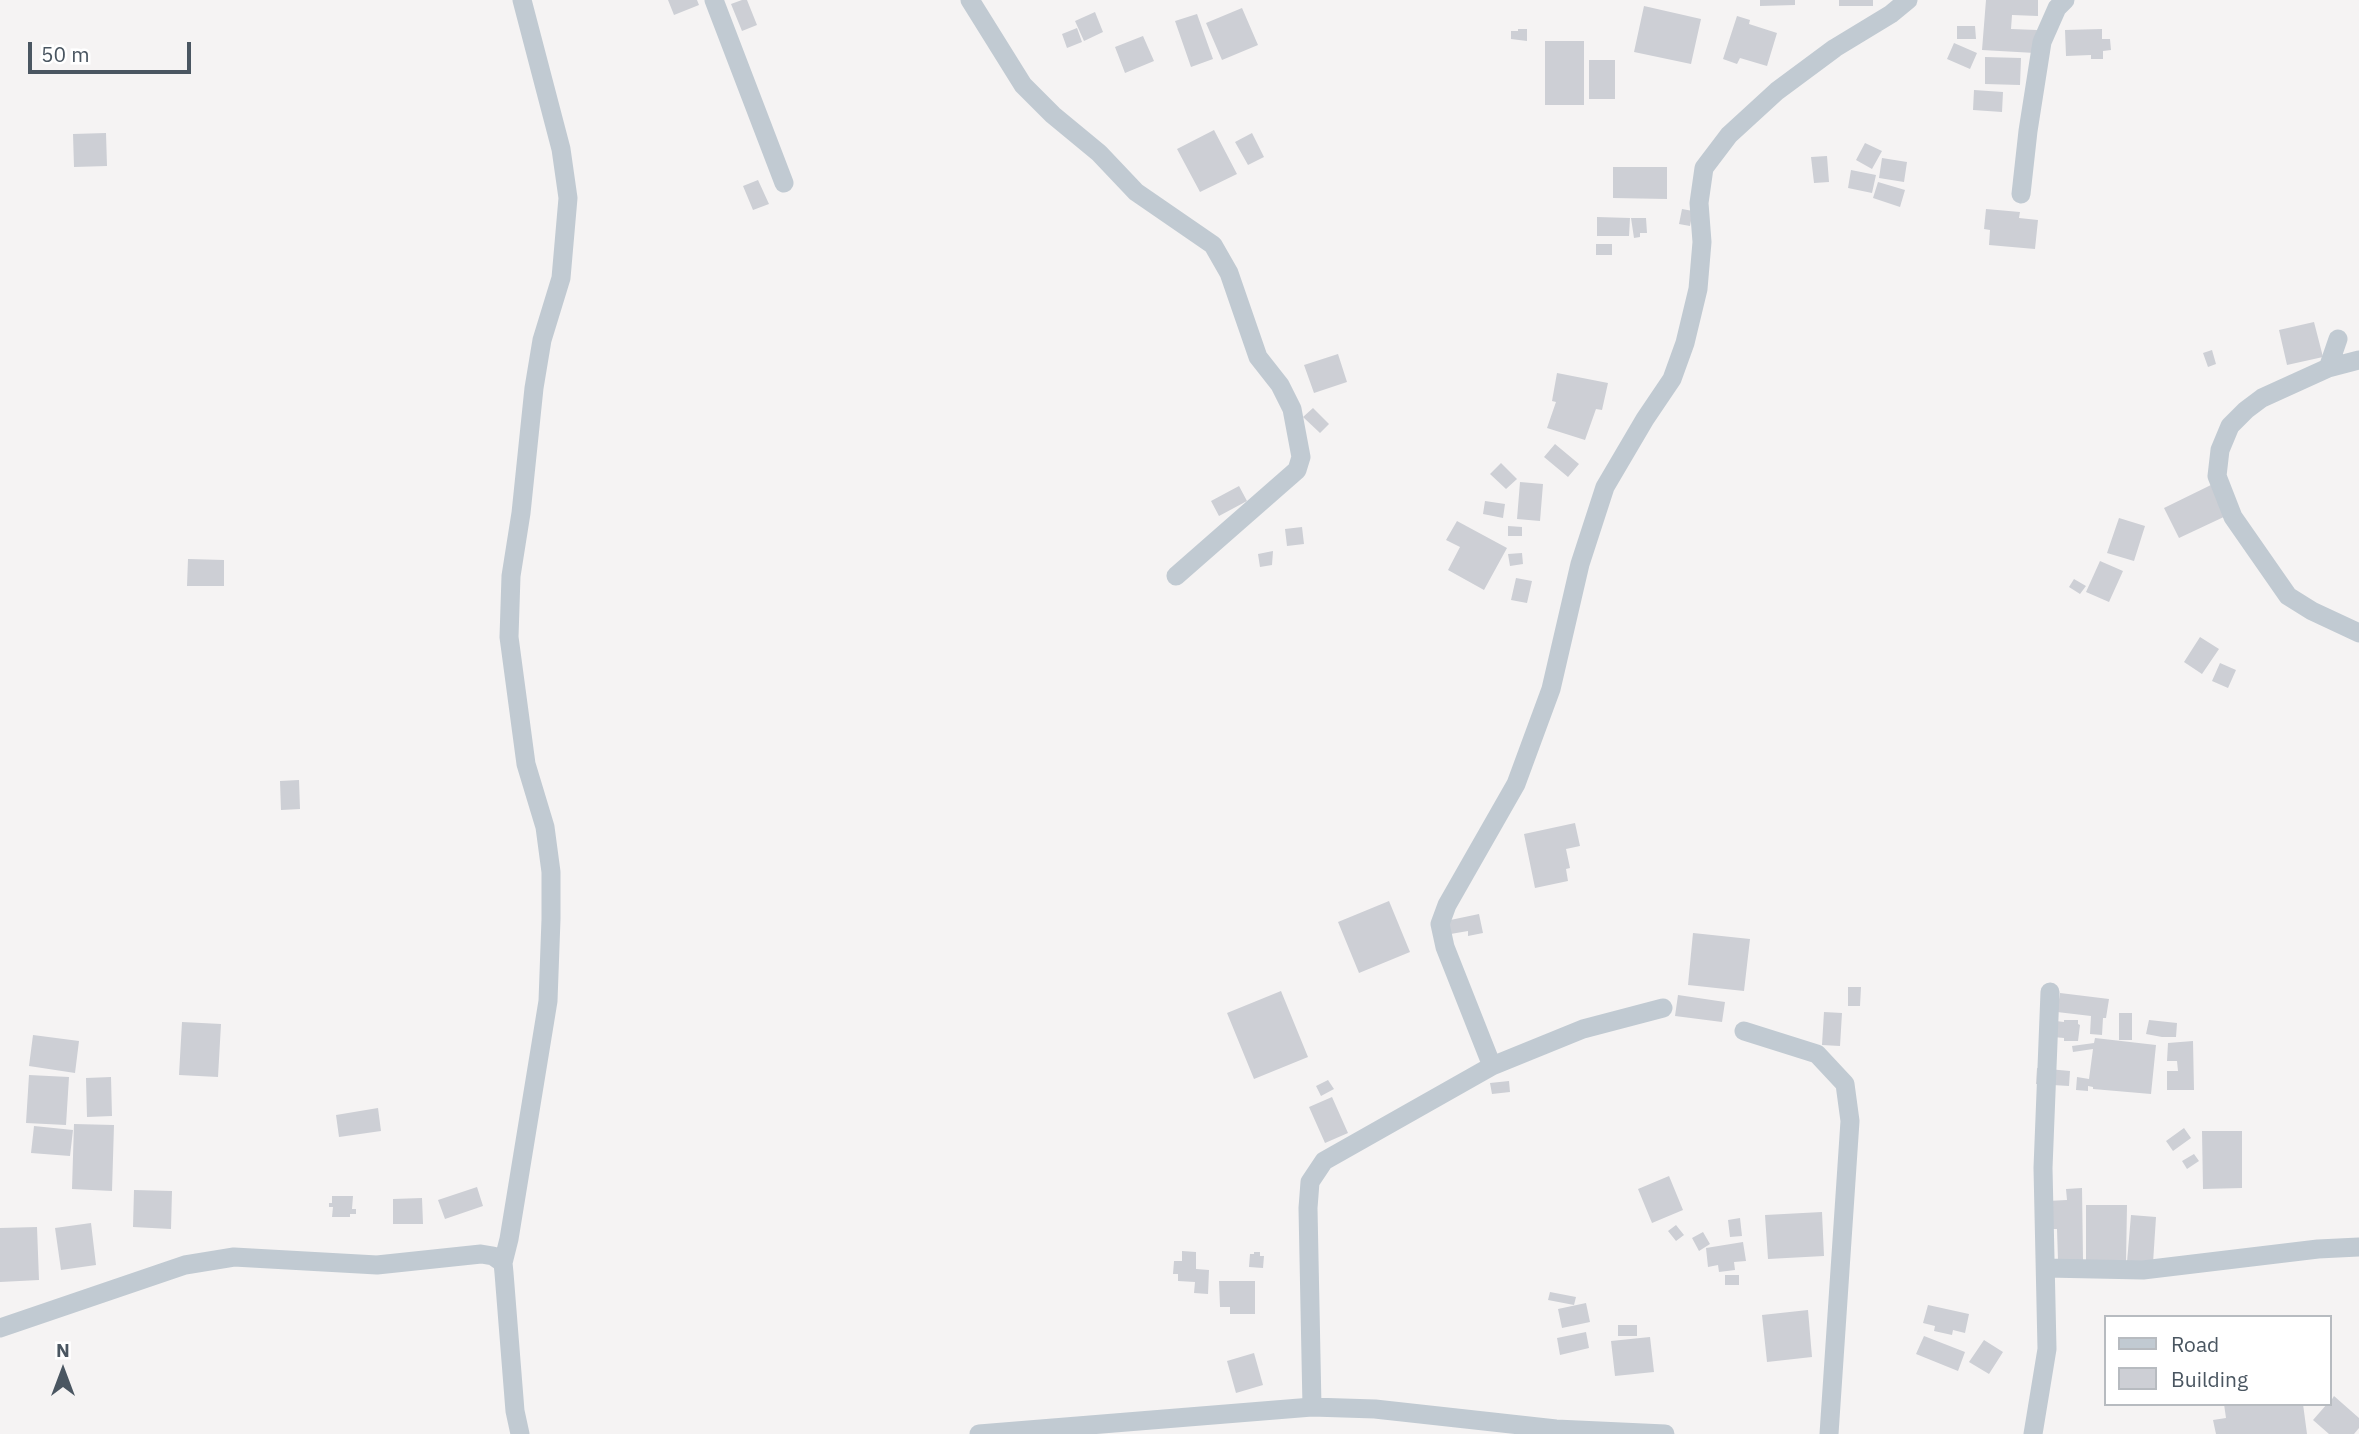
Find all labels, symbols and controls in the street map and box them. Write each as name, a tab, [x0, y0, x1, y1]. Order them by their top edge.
scale bar	[32, 28, 194, 72]
text: 50 m	[41, 40, 90, 68]
legend	[2104, 1315, 2331, 1406]
text: Road	[2171, 1330, 2219, 1358]
north arrow	[28, 1336, 98, 1406]
text: N	[56, 1338, 70, 1362]
text: Building	[2171, 1365, 2248, 1393]

